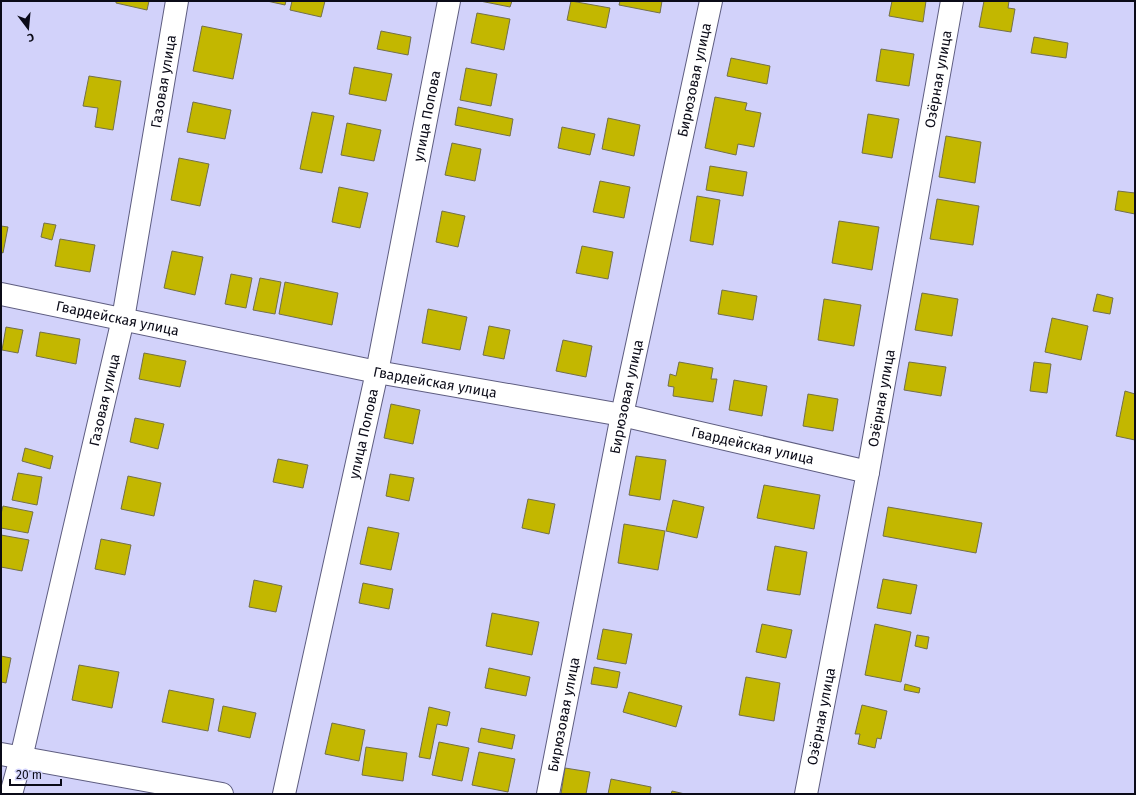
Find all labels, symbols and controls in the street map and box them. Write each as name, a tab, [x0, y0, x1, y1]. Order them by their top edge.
north arrow	[8, 8, 48, 48]
street label: Бирюзовая улица	[674, 21, 715, 139]
street label: Озёрная улица	[921, 29, 955, 129]
text: С	[25, 30, 35, 44]
street label: Газовая улица	[147, 34, 180, 129]
street label: улица Попова	[410, 69, 444, 163]
street label: Гвардейская улица	[54, 297, 181, 339]
street label: Бирюзовая улица	[606, 338, 647, 455]
street label: Озёрная улица	[864, 348, 898, 448]
street label: Газовая улица	[85, 352, 123, 448]
street label: Гвардейская улица	[372, 363, 498, 401]
street label: улица Попова	[345, 387, 382, 481]
street label: Гвардейская улица	[690, 423, 816, 468]
street label: Бирюзовая улица	[544, 656, 583, 773]
street label: Озёрная улица	[803, 666, 839, 767]
scale bar	[10, 761, 61, 787]
text: 20 m	[16, 768, 42, 782]

